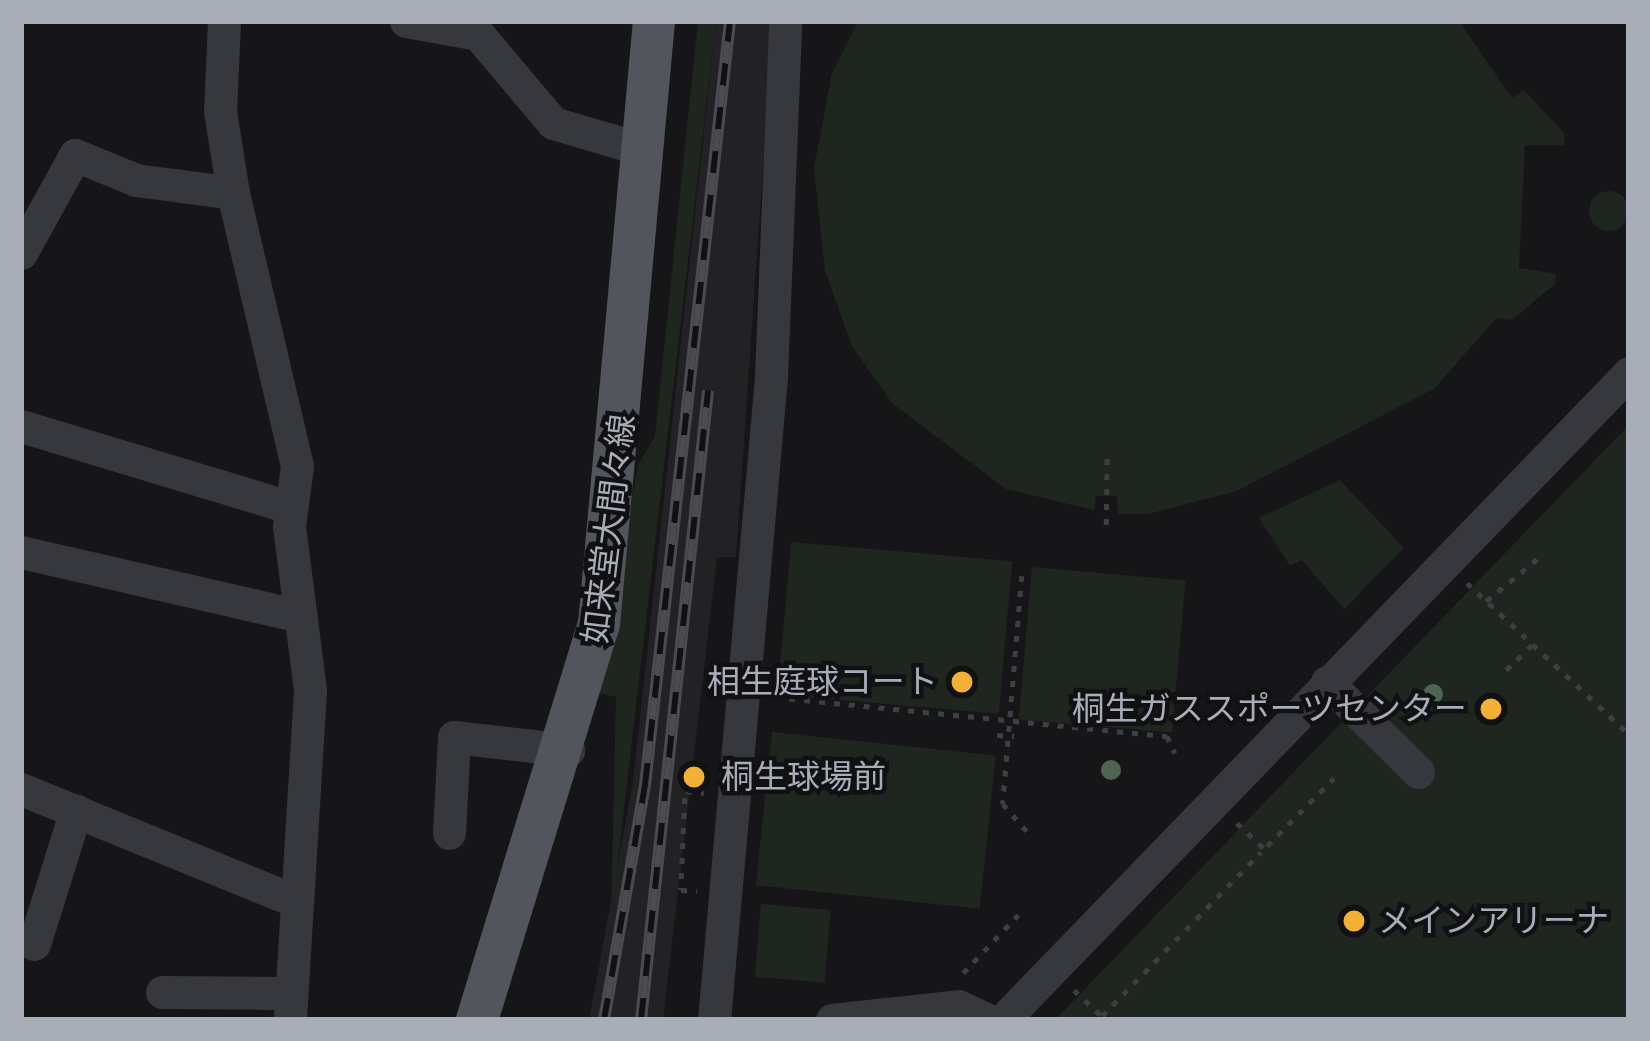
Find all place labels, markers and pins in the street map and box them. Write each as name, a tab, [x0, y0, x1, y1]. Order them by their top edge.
place label: 相生庭球コート	[707, 662, 938, 702]
marker: 相生庭球コート	[949, 669, 975, 695]
place label: 桐生ガススポーツセンター	[1071, 689, 1467, 729]
marker: 桐生ガススポーツセンター	[1478, 696, 1504, 722]
place label: 桐生球場前	[721, 757, 886, 797]
marker: 桐生球場前	[678, 761, 710, 793]
place label: メインアリーナ	[1378, 901, 1609, 941]
marker: メインアリーナ	[1341, 908, 1367, 934]

